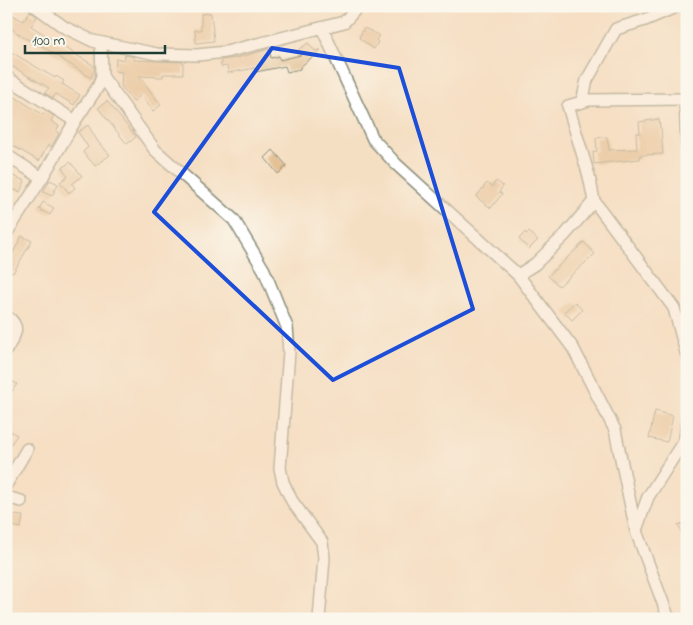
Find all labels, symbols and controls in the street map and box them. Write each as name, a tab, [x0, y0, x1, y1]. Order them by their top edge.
scale bar	[25, 22, 165, 54]
text: 100 m	[32, 30, 65, 52]

